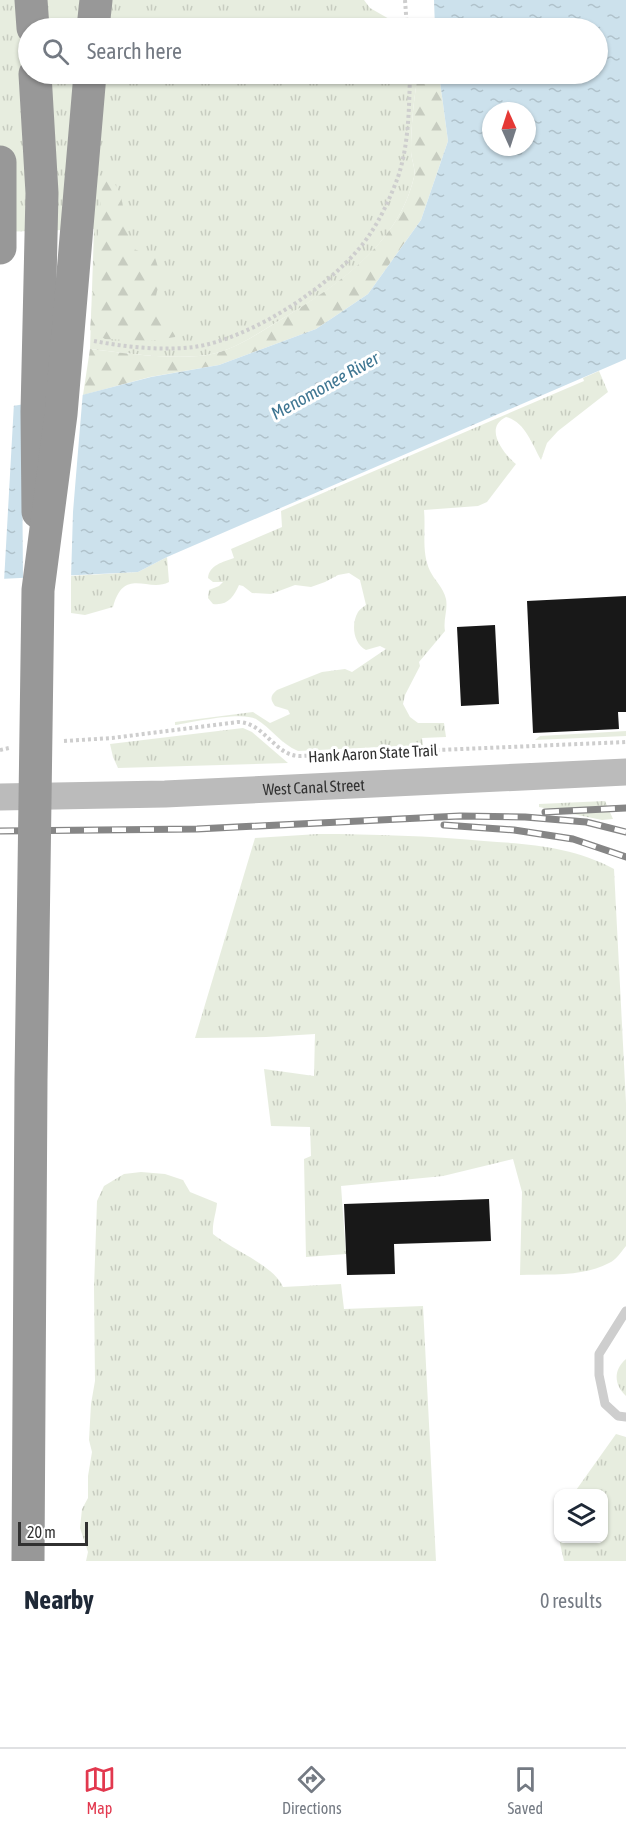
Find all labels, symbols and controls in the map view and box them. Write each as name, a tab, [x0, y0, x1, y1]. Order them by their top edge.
search box	[18, 18, 608, 84]
icon: search	[39, 35, 72, 68]
text: Search here	[87, 38, 182, 64]
north arrow	[482, 102, 536, 156]
water label: Menomonee River	[267, 347, 383, 424]
street label: Hank Aaron State Trail	[308, 741, 439, 765]
street label: West Canal Street	[262, 775, 366, 798]
map controls	[554, 1489, 608, 1543]
button: layers	[554, 1489, 608, 1543]
scale bar	[18, 1519, 88, 1546]
text: 20 m	[27, 1523, 56, 1541]
text: Nearby	[24, 1585, 94, 1615]
text: 0 results	[540, 1589, 602, 1612]
tab: Map	[83, 1763, 116, 1817]
tab: Directions	[282, 1763, 342, 1817]
tab: Saved	[508, 1763, 543, 1817]

